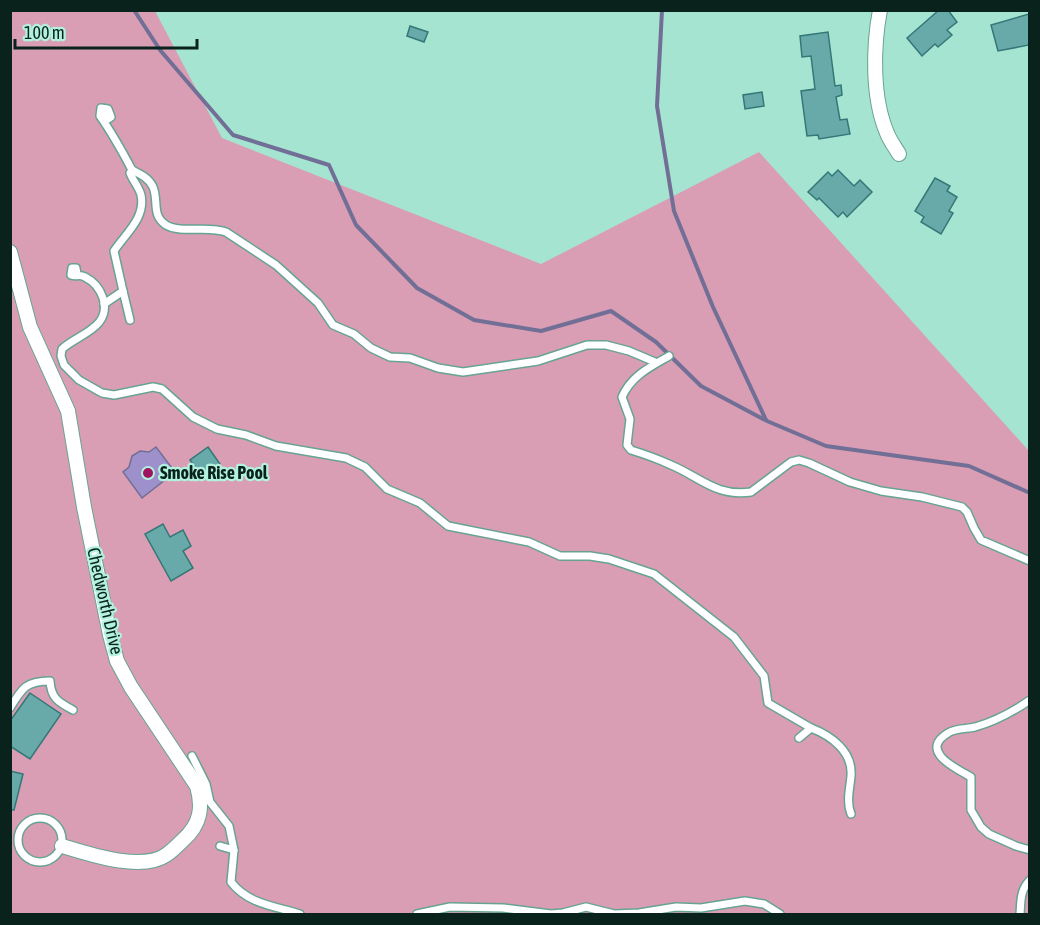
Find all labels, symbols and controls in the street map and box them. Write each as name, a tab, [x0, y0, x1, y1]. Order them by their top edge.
scale bar	[15, 12, 196, 50]
text: 100 m	[24, 22, 65, 43]
place label: Smoke Rise Pool	[160, 462, 268, 483]
marker: Smoke Rise Pool	[141, 466, 155, 480]
street label: Chedworth Drive	[83, 545, 128, 656]

